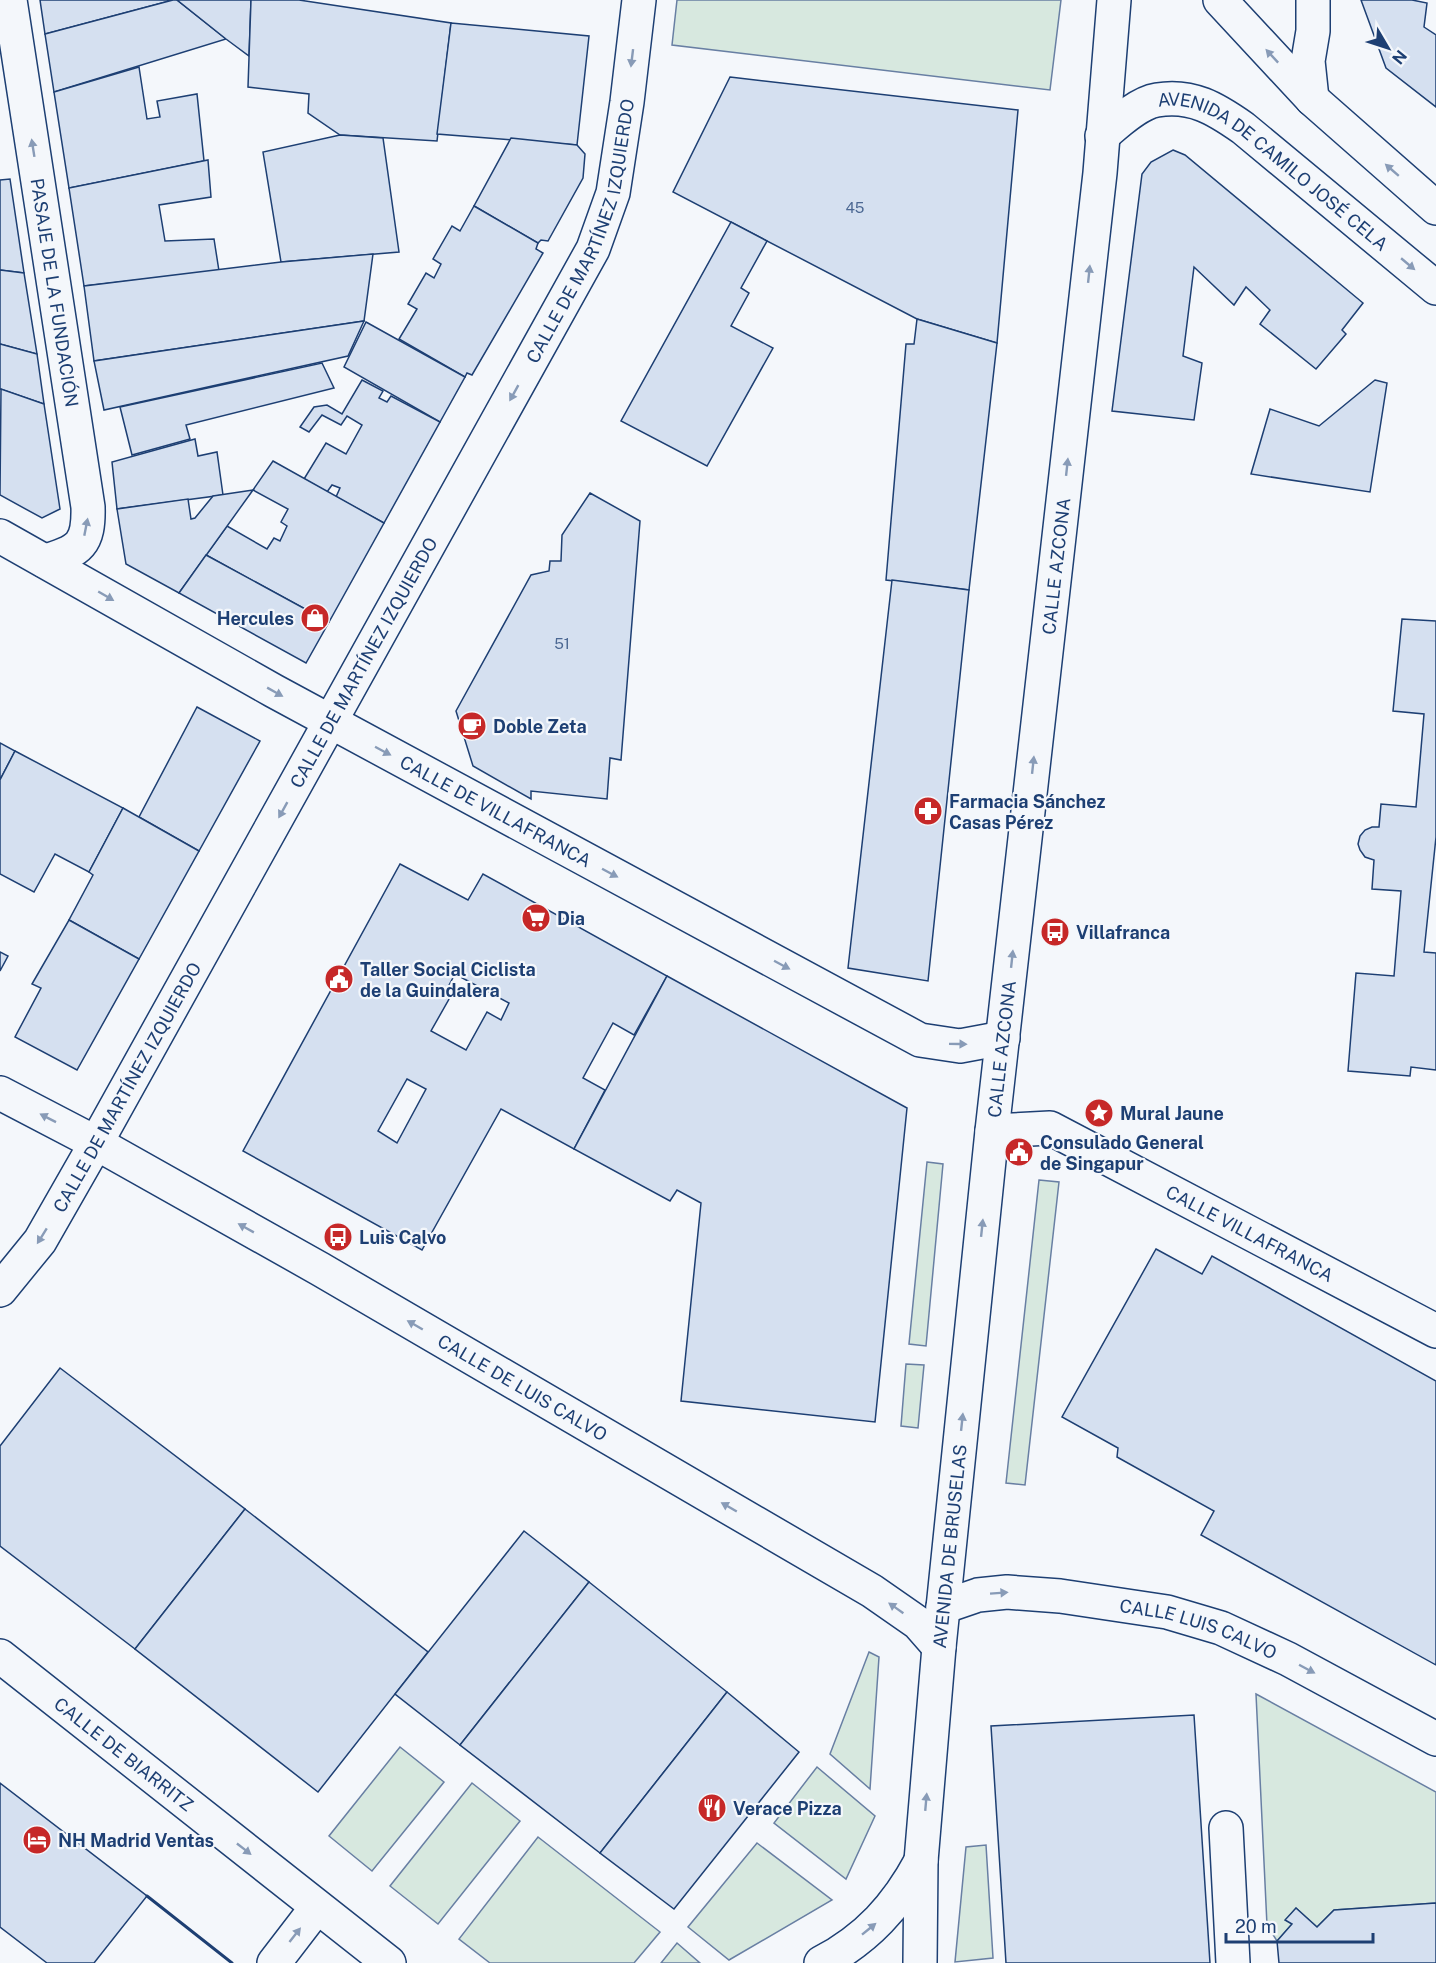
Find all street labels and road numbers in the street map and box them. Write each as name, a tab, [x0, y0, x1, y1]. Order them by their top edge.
street label: AVENIDA DE CAMILO JOSÉ CELA	[1156, 88, 1393, 255]
street label: CALLE DE MARTÍNEZ IZQUIERDO	[521, 97, 638, 366]
street label: PASAJE DE LA FUNDACIÓN	[27, 177, 83, 408]
street label: CALLE AZCONA	[1038, 496, 1074, 636]
street label: CALLE DE MARTÍNEZ IZQUIERDO	[285, 534, 441, 791]
street label: CALLE DE VILLAFRANCA	[397, 751, 595, 871]
street label: CALLE DE MARTÍNEZ IZQUIERDO	[48, 958, 205, 1216]
street label: CALLE AZCONA	[983, 979, 1019, 1119]
street label: CALLE VILLAFRANCA	[1163, 1181, 1337, 1286]
street label: CALLE DE LUIS CALVO	[434, 1330, 611, 1445]
street label: AVENIDA DE BRUSELAS	[928, 1443, 970, 1649]
street label: CALLE LUIS CALVO	[1118, 1595, 1280, 1663]
street label: CALLE DE BIARRITZ	[50, 1693, 198, 1815]

